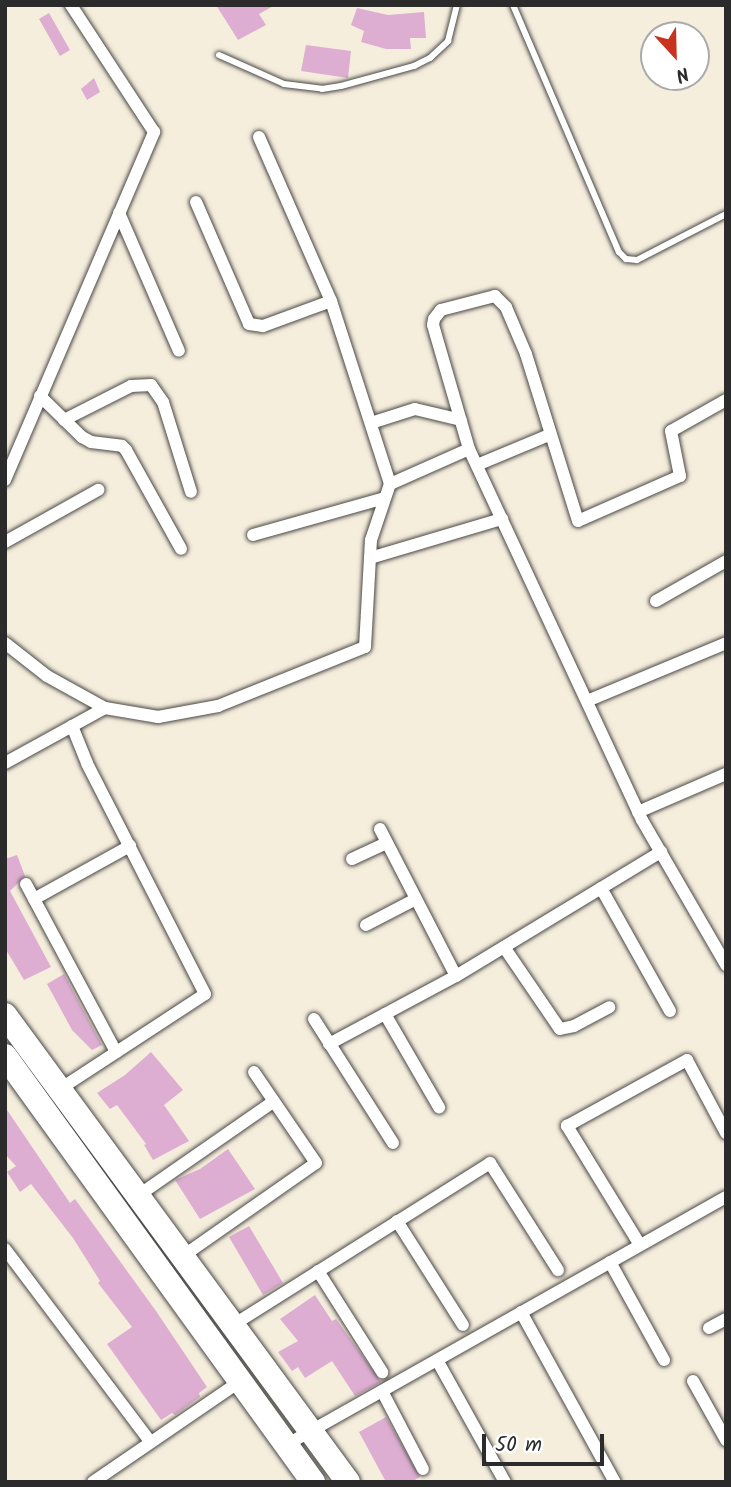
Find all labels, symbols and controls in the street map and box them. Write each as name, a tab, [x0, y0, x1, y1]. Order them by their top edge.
north arrow	[640, 21, 710, 91]
text: N	[671, 57, 693, 90]
scale bar	[486, 1420, 608, 1464]
text: 50 m	[495, 1429, 542, 1462]

